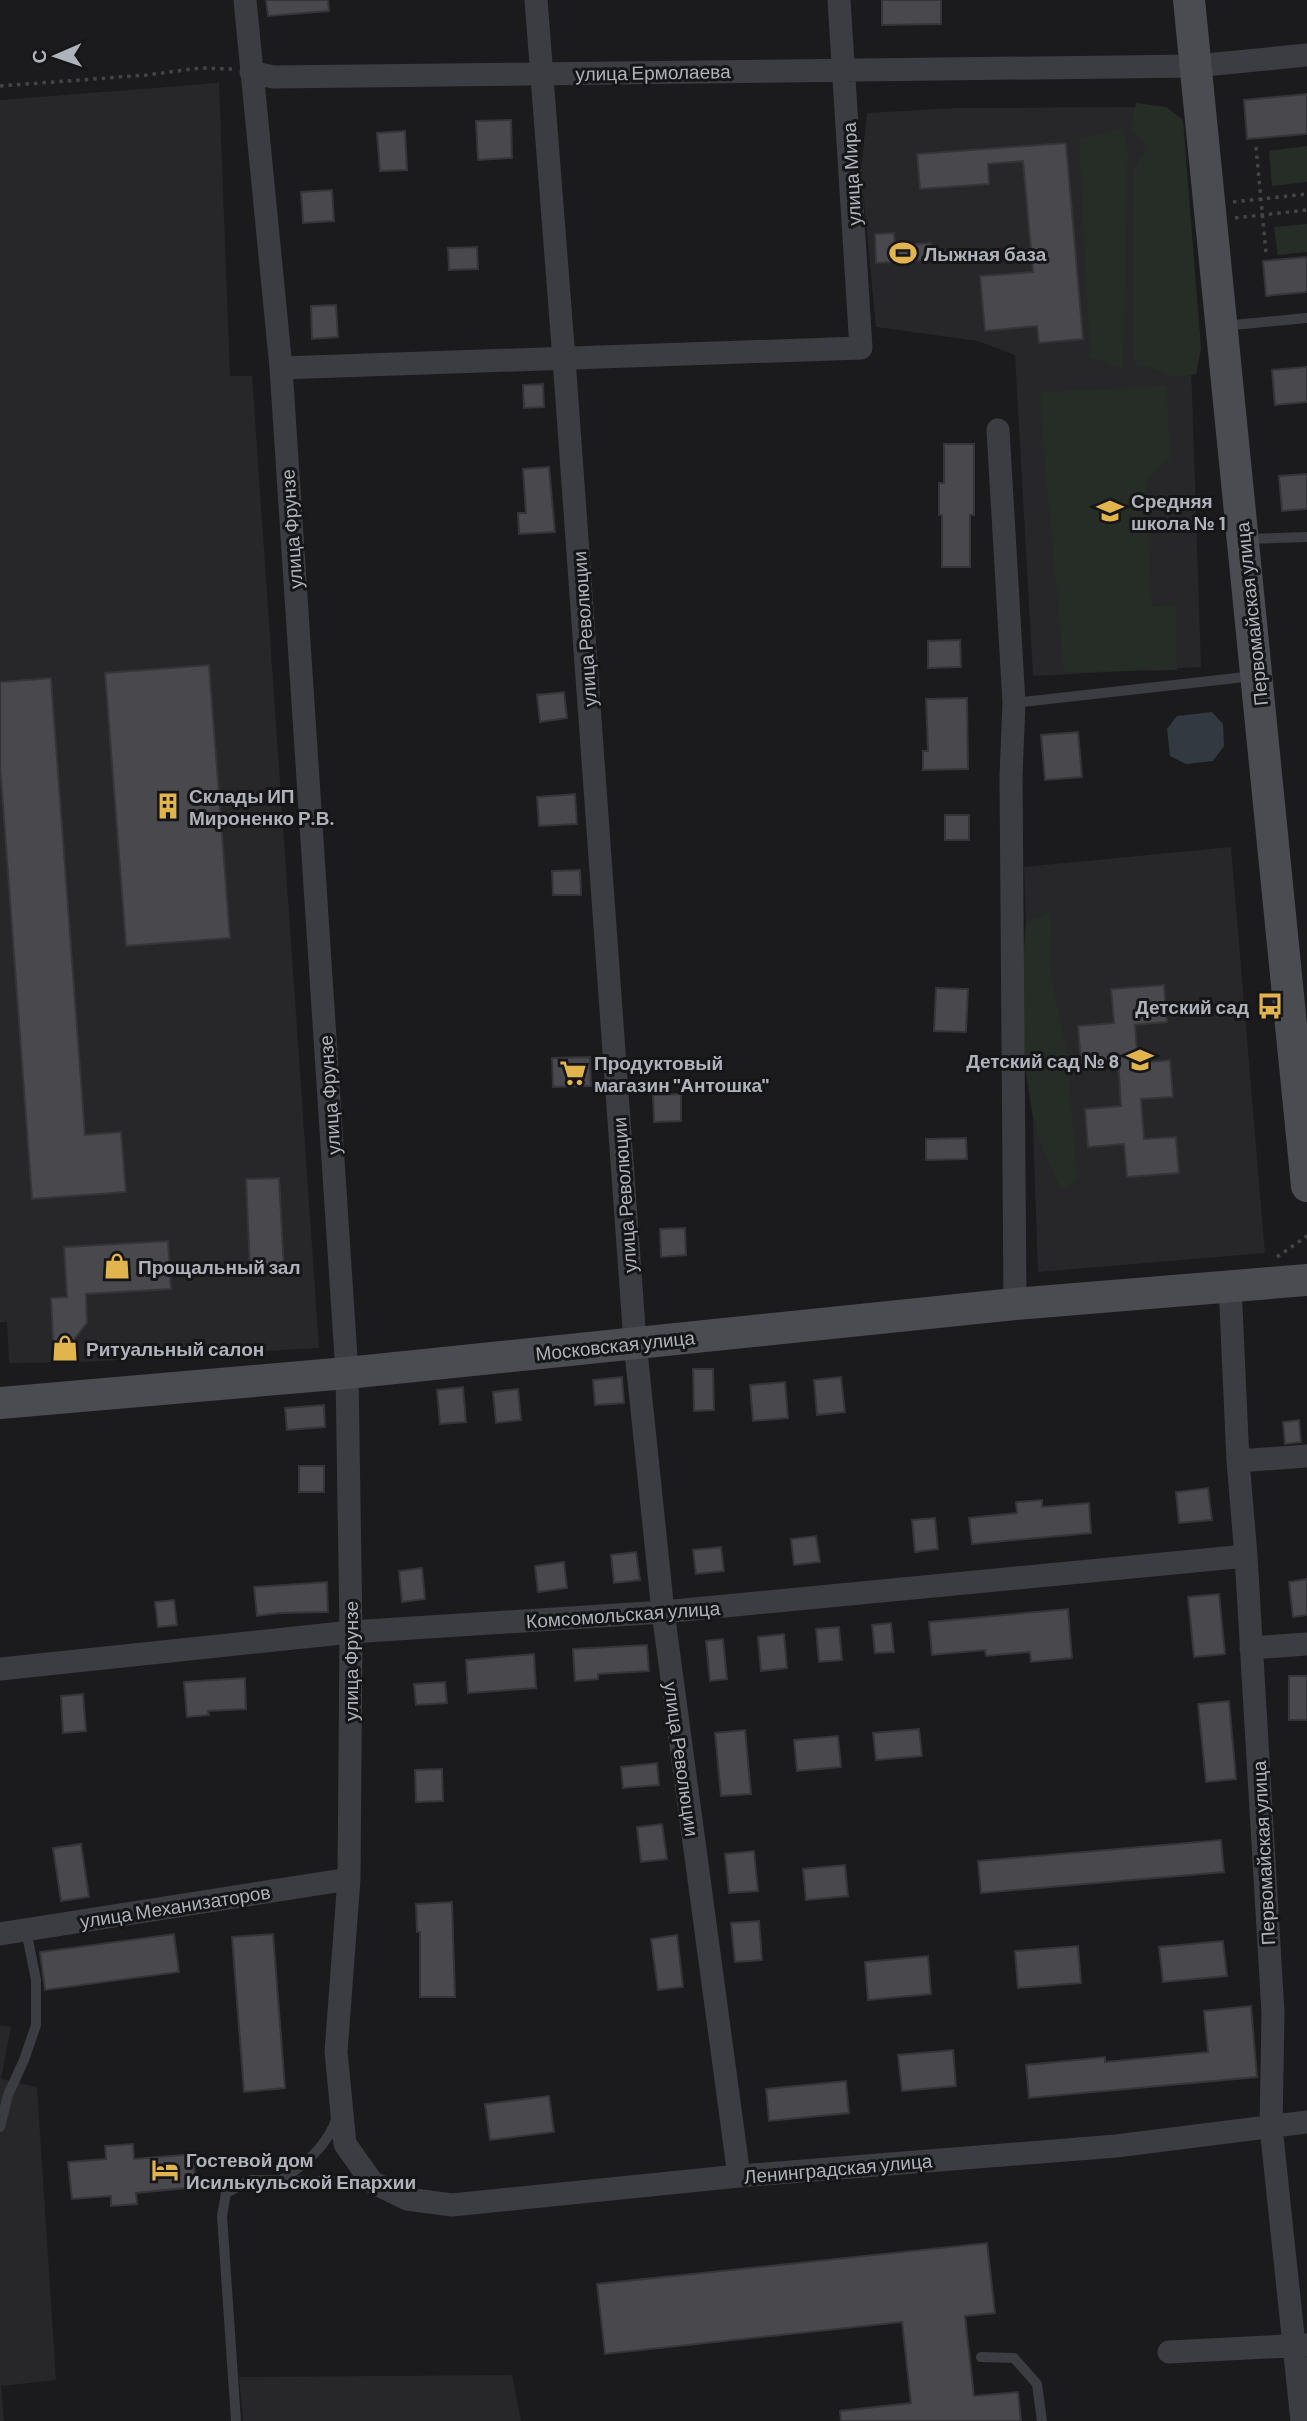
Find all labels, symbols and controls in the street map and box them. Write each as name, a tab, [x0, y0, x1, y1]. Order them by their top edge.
north arrow	[21, 21, 91, 91]
text: С	[27, 49, 50, 64]
street label: улица Ермолаева	[575, 59, 731, 85]
street label: улица Мира	[837, 121, 865, 226]
sports icon: Лыжная база	[888, 238, 918, 268]
place label: Лыжная база	[924, 242, 1047, 265]
street label: улица Фрунзе	[275, 468, 307, 590]
place label: Средняя школа № 1	[1131, 489, 1225, 534]
school or university icon: Средняя школа № 1	[1095, 496, 1125, 526]
street label: Первомайская улица	[1230, 521, 1272, 707]
street label: улица Революции	[567, 550, 601, 708]
place label: Склады ИП Мироненко Р.В.	[189, 784, 335, 829]
building icon: Склады ИП Мироненко Р.В.	[153, 791, 183, 821]
bus stop icon: Детский сад	[1255, 991, 1285, 1021]
place label: Детский сад	[1135, 995, 1249, 1018]
street label: улица Фрунзе	[313, 1034, 345, 1156]
school or university icon: Детский сад № 8	[1125, 1045, 1155, 1075]
place label: Детский сад № 8	[966, 1049, 1119, 1072]
place label: Продуктовый магазин "Антошка"	[594, 1051, 769, 1096]
supermarket icon: Продуктовый магазин "Антошка"	[558, 1058, 588, 1088]
street label: улица Революции	[607, 1116, 641, 1274]
shop icon: Прощальный зал	[102, 1251, 132, 1281]
place label: Прощальный зал	[138, 1255, 300, 1278]
street label: Московская улица	[534, 1325, 696, 1365]
shop icon: Ритуальный салон	[50, 1333, 80, 1363]
place label: Ритуальный салон	[86, 1337, 264, 1360]
street label: Комсомольская улица	[525, 1596, 721, 1632]
street label: улица Фрунзе	[339, 1601, 362, 1721]
street label: улица Революции	[660, 1680, 704, 1838]
street label: Первомайская улица	[1247, 1760, 1279, 1946]
street label: улица Механизаторов	[78, 1880, 272, 1932]
place label: Гостевой дом Исилькульской Епархии	[186, 2148, 416, 2193]
street label: Ленинградская улица	[743, 2148, 934, 2188]
hotel icon: Гостевой дом Исилькульской Епархии	[150, 2155, 180, 2185]

